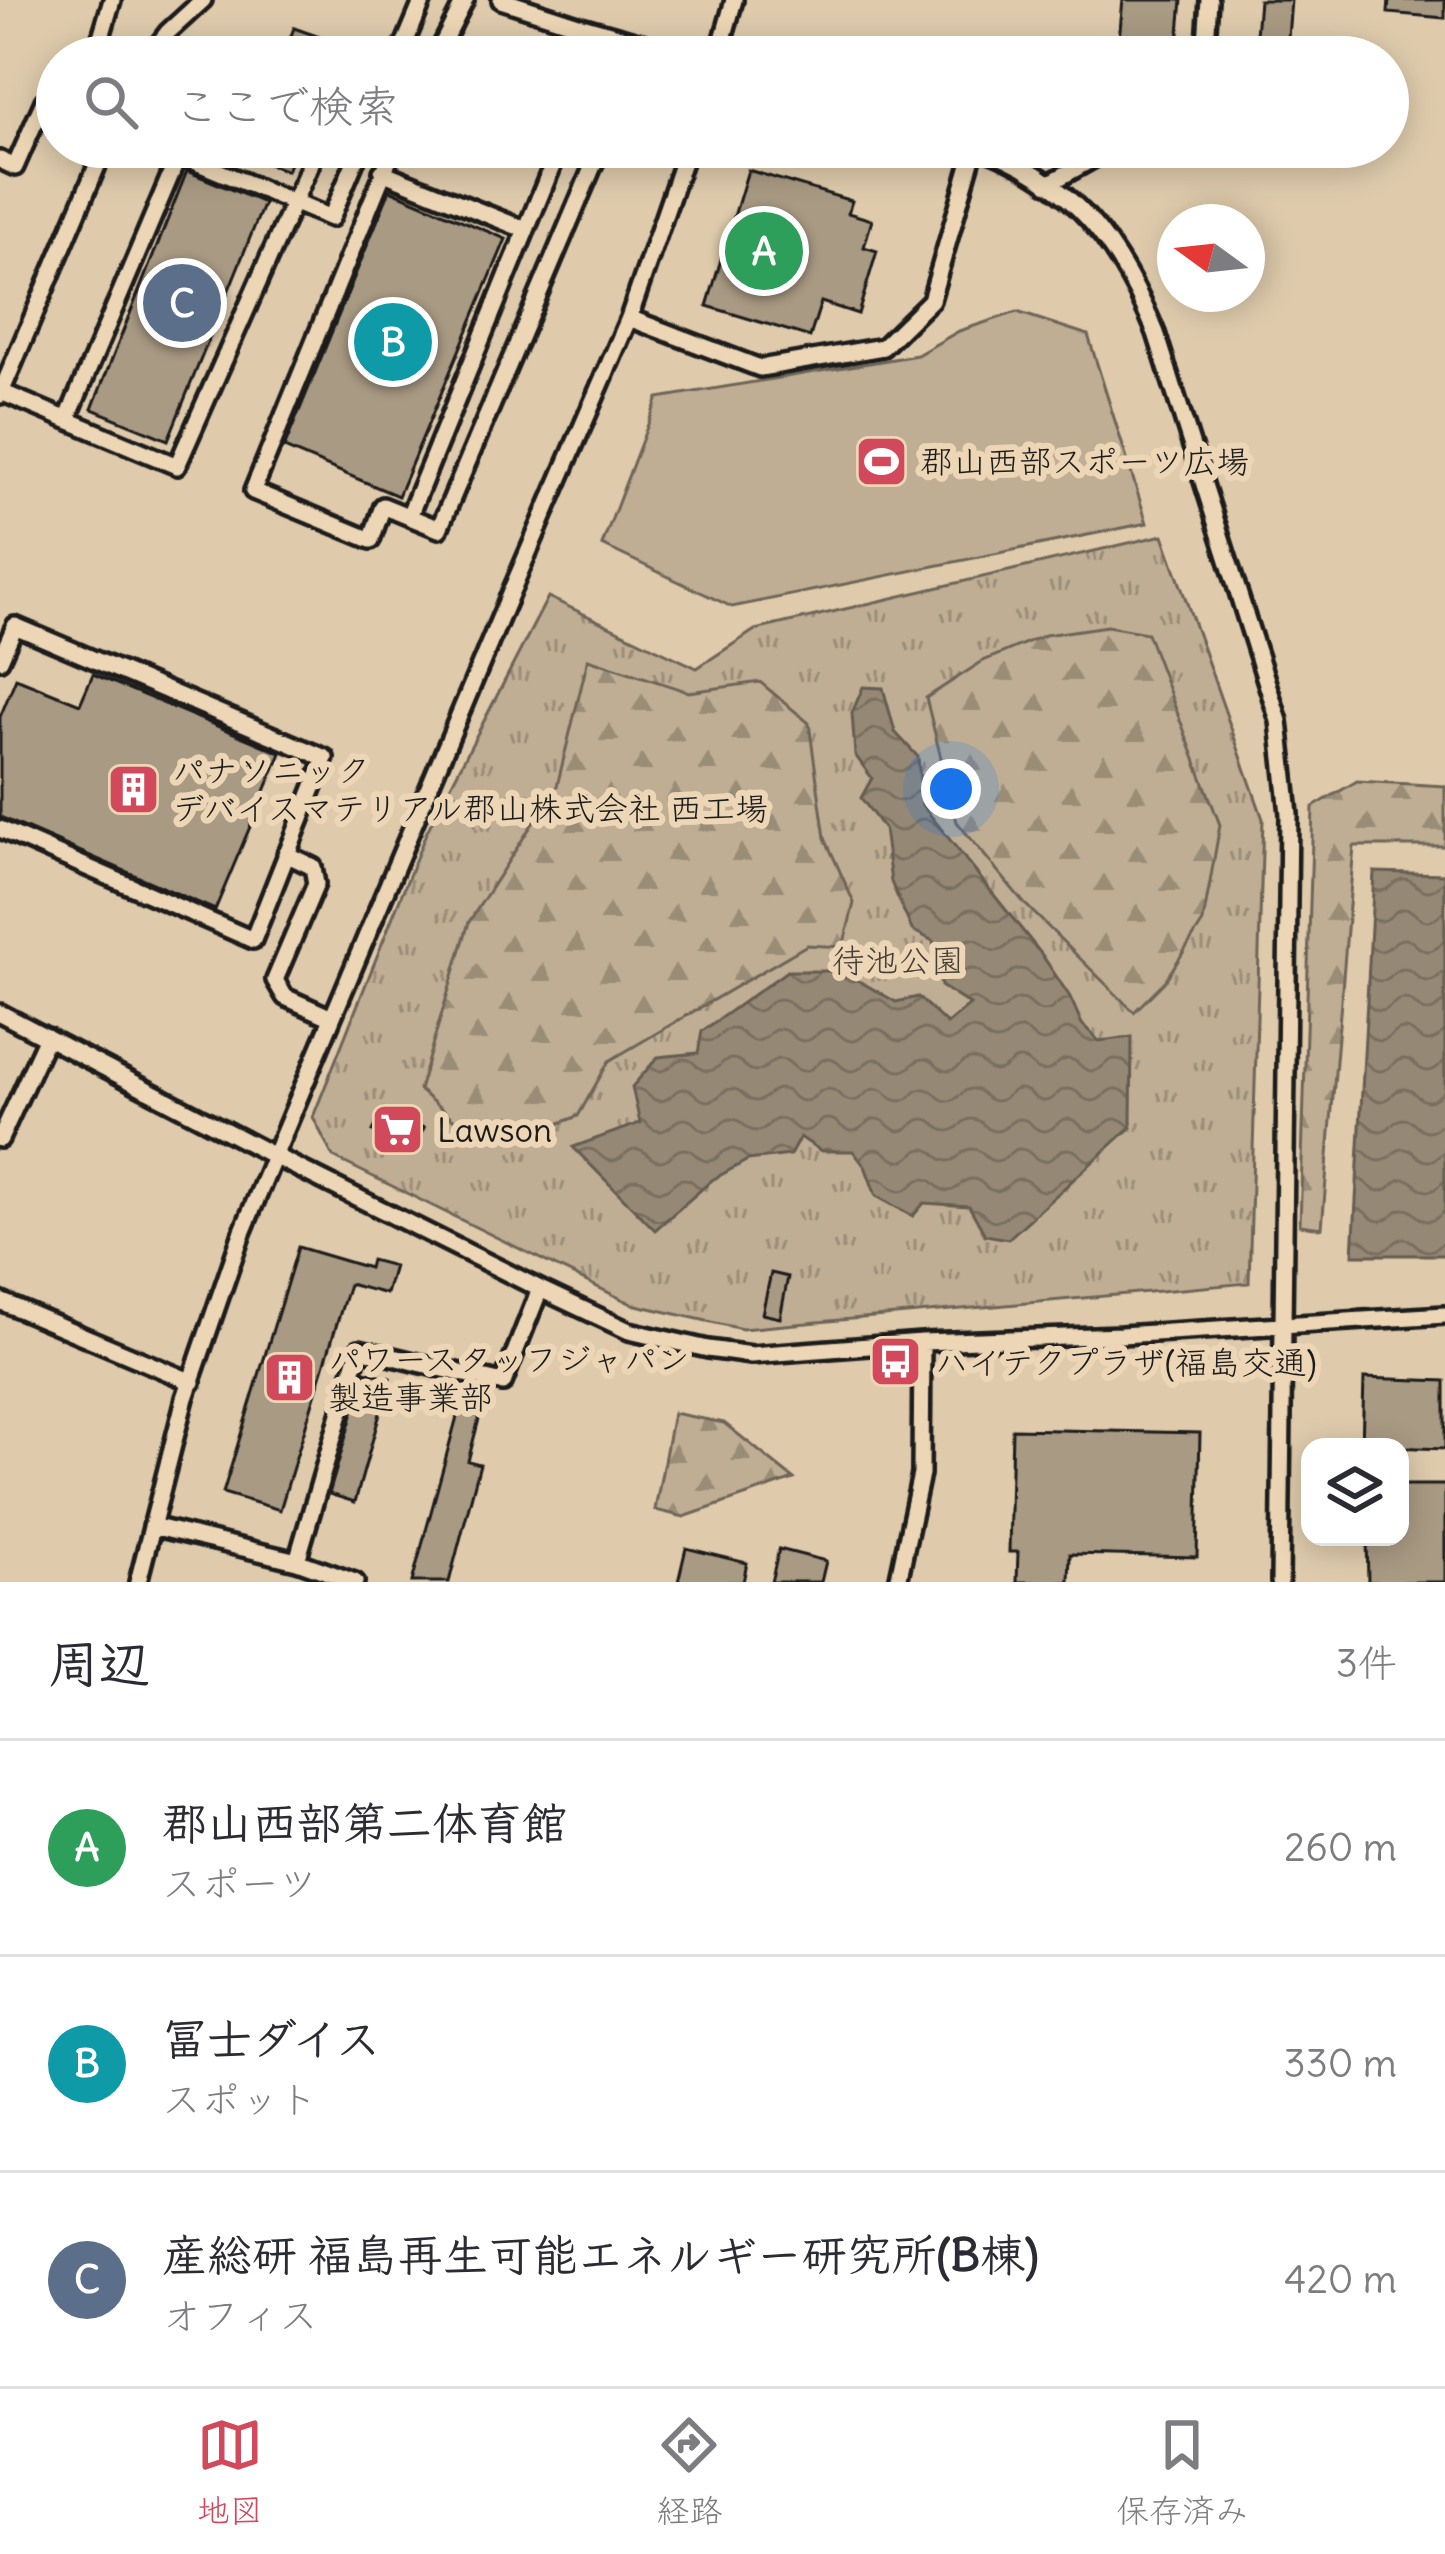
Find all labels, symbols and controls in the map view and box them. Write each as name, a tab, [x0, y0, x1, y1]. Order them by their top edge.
search box	[36, 36, 1409, 168]
icon: search	[78, 69, 144, 135]
text: ここで検索	[174, 78, 399, 134]
north arrow	[1157, 204, 1265, 312]
pin: A	[725, 206, 803, 296]
pin: C	[143, 258, 221, 348]
pin: B	[354, 297, 432, 387]
sports icon: 郡山西部スポーツ広場	[853, 433, 909, 489]
place label: 郡山西部スポーツ広場	[920, 440, 1249, 482]
place label: パナソニック デバイスマテリアル郡山株式会社 西工場	[172, 749, 768, 829]
your location	[921, 759, 981, 819]
building icon: パナソニック デバイスマテリアル郡山株式会社 西工場	[105, 761, 161, 817]
park label: 待池公園	[832, 939, 964, 981]
supermarket icon: Lawson	[370, 1102, 426, 1158]
place label: Lawson	[437, 1109, 552, 1151]
bus stop icon: ハイテクプラザ(福島交通)	[868, 1334, 924, 1390]
place label: パワースタッフジャパン 製造事業部	[328, 1338, 690, 1418]
place label: ハイテクプラザ(福島交通)	[935, 1341, 1317, 1383]
building icon: パワースタッフジャパン 製造事業部	[261, 1350, 317, 1406]
map controls	[1301, 1438, 1409, 1546]
button: layers	[1301, 1438, 1409, 1546]
text: 周辺	[48, 1632, 150, 1696]
text: 3件	[1336, 1639, 1397, 1688]
text: 郡山西部第二体育館	[162, 1795, 567, 1851]
text: A	[74, 1823, 100, 1872]
text: 260 m	[1284, 1823, 1397, 1872]
text: スポーツ	[162, 1859, 317, 1908]
text: 冨士ダイス	[162, 2011, 381, 2067]
text: B	[74, 2039, 100, 2088]
text: 330 m	[1284, 2039, 1397, 2088]
text: スポット	[162, 2075, 318, 2124]
text: 産総研 福島再生可能エネルギー研究所(B棟)	[162, 2227, 1039, 2283]
text: C	[74, 2255, 100, 2304]
text: 420 m	[1284, 2255, 1397, 2304]
text: オフィス	[162, 2291, 318, 2340]
tab: 地図	[197, 2412, 263, 2532]
tab: 経路	[656, 2412, 722, 2532]
tab: 保存済み	[1116, 2412, 1248, 2532]

